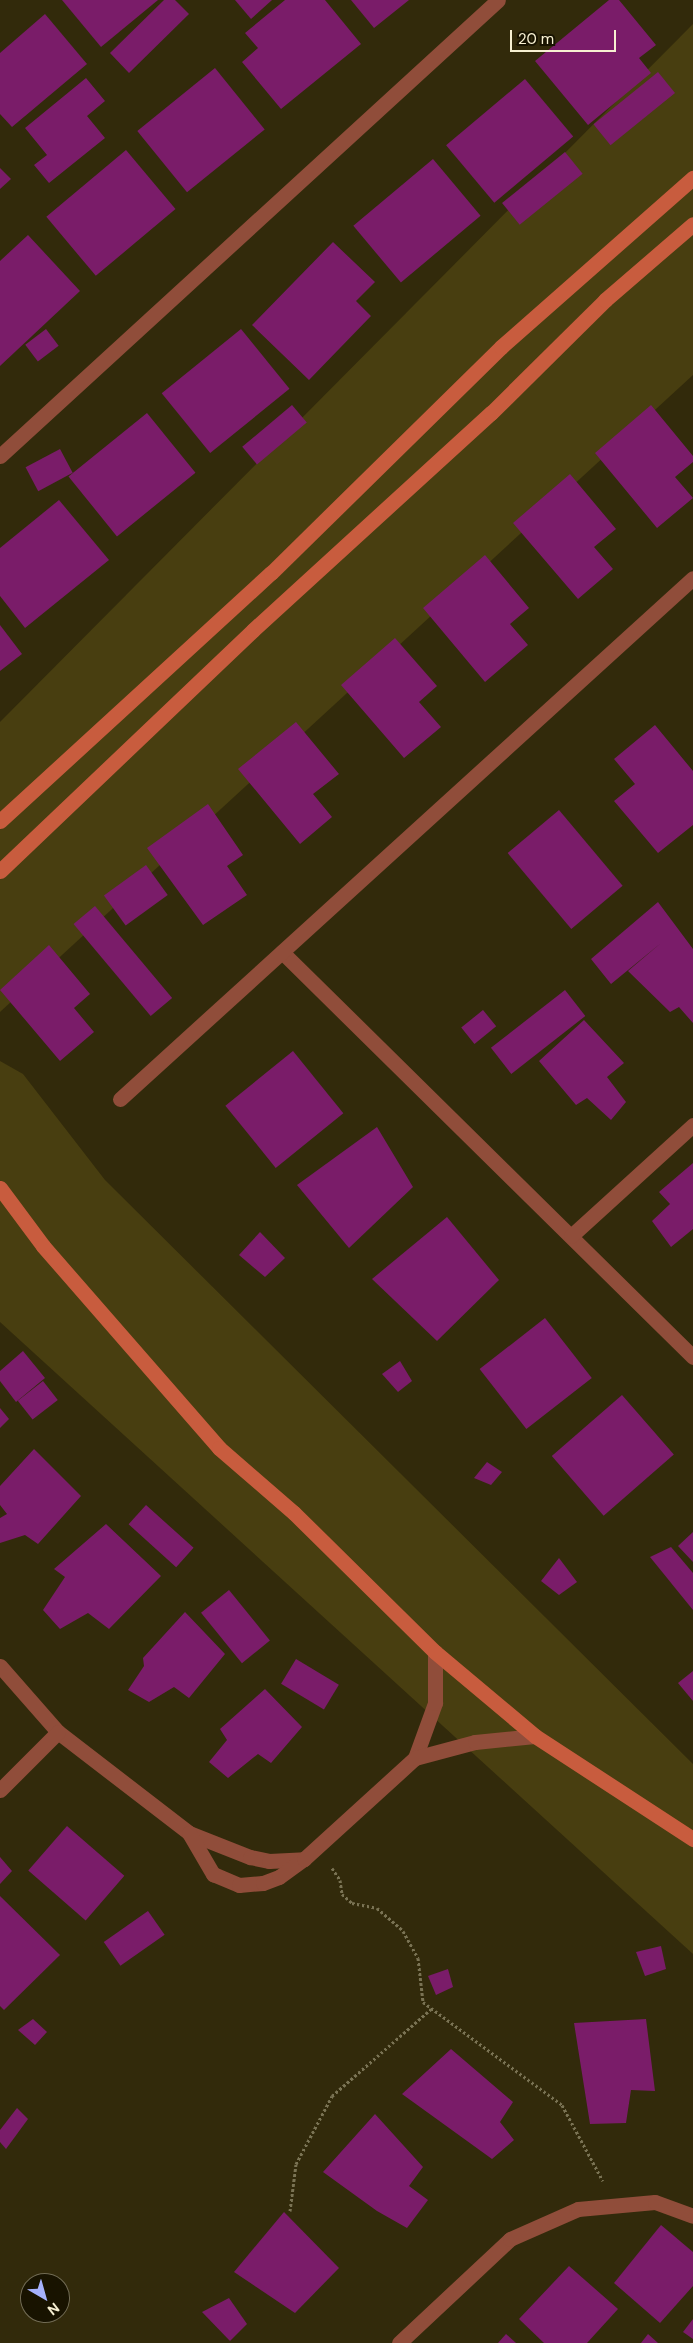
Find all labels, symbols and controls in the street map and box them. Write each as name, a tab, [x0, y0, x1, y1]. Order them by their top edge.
scale bar	[513, 20, 619, 52]
text: 20 m	[518, 29, 554, 49]
north arrow	[20, 2273, 70, 2323]
text: N	[44, 2299, 63, 2319]

